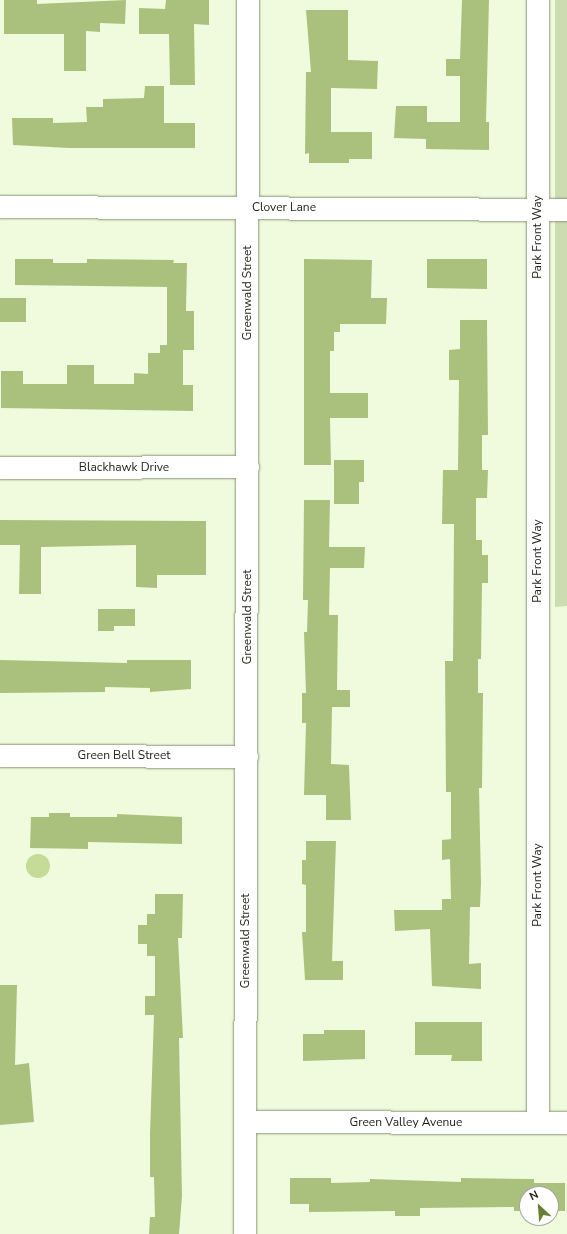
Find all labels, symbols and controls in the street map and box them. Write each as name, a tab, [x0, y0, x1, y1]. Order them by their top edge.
street label: Park Front Way	[531, 195, 545, 279]
street label: Clover Lane	[252, 201, 316, 215]
street label: Greenwald Street	[241, 245, 255, 341]
street label: Blackhawk Drive	[79, 461, 169, 475]
street label: Park Front Way	[531, 519, 545, 603]
street label: Greenwald Street	[241, 569, 255, 665]
street label: Green Bell Street	[77, 749, 171, 763]
street label: Park Front Way	[531, 843, 545, 927]
street label: Greenwald Street	[239, 893, 253, 989]
street label: Green Valley Avenue	[350, 1116, 462, 1130]
north arrow	[519, 1186, 559, 1226]
text: N	[527, 1187, 541, 1204]

